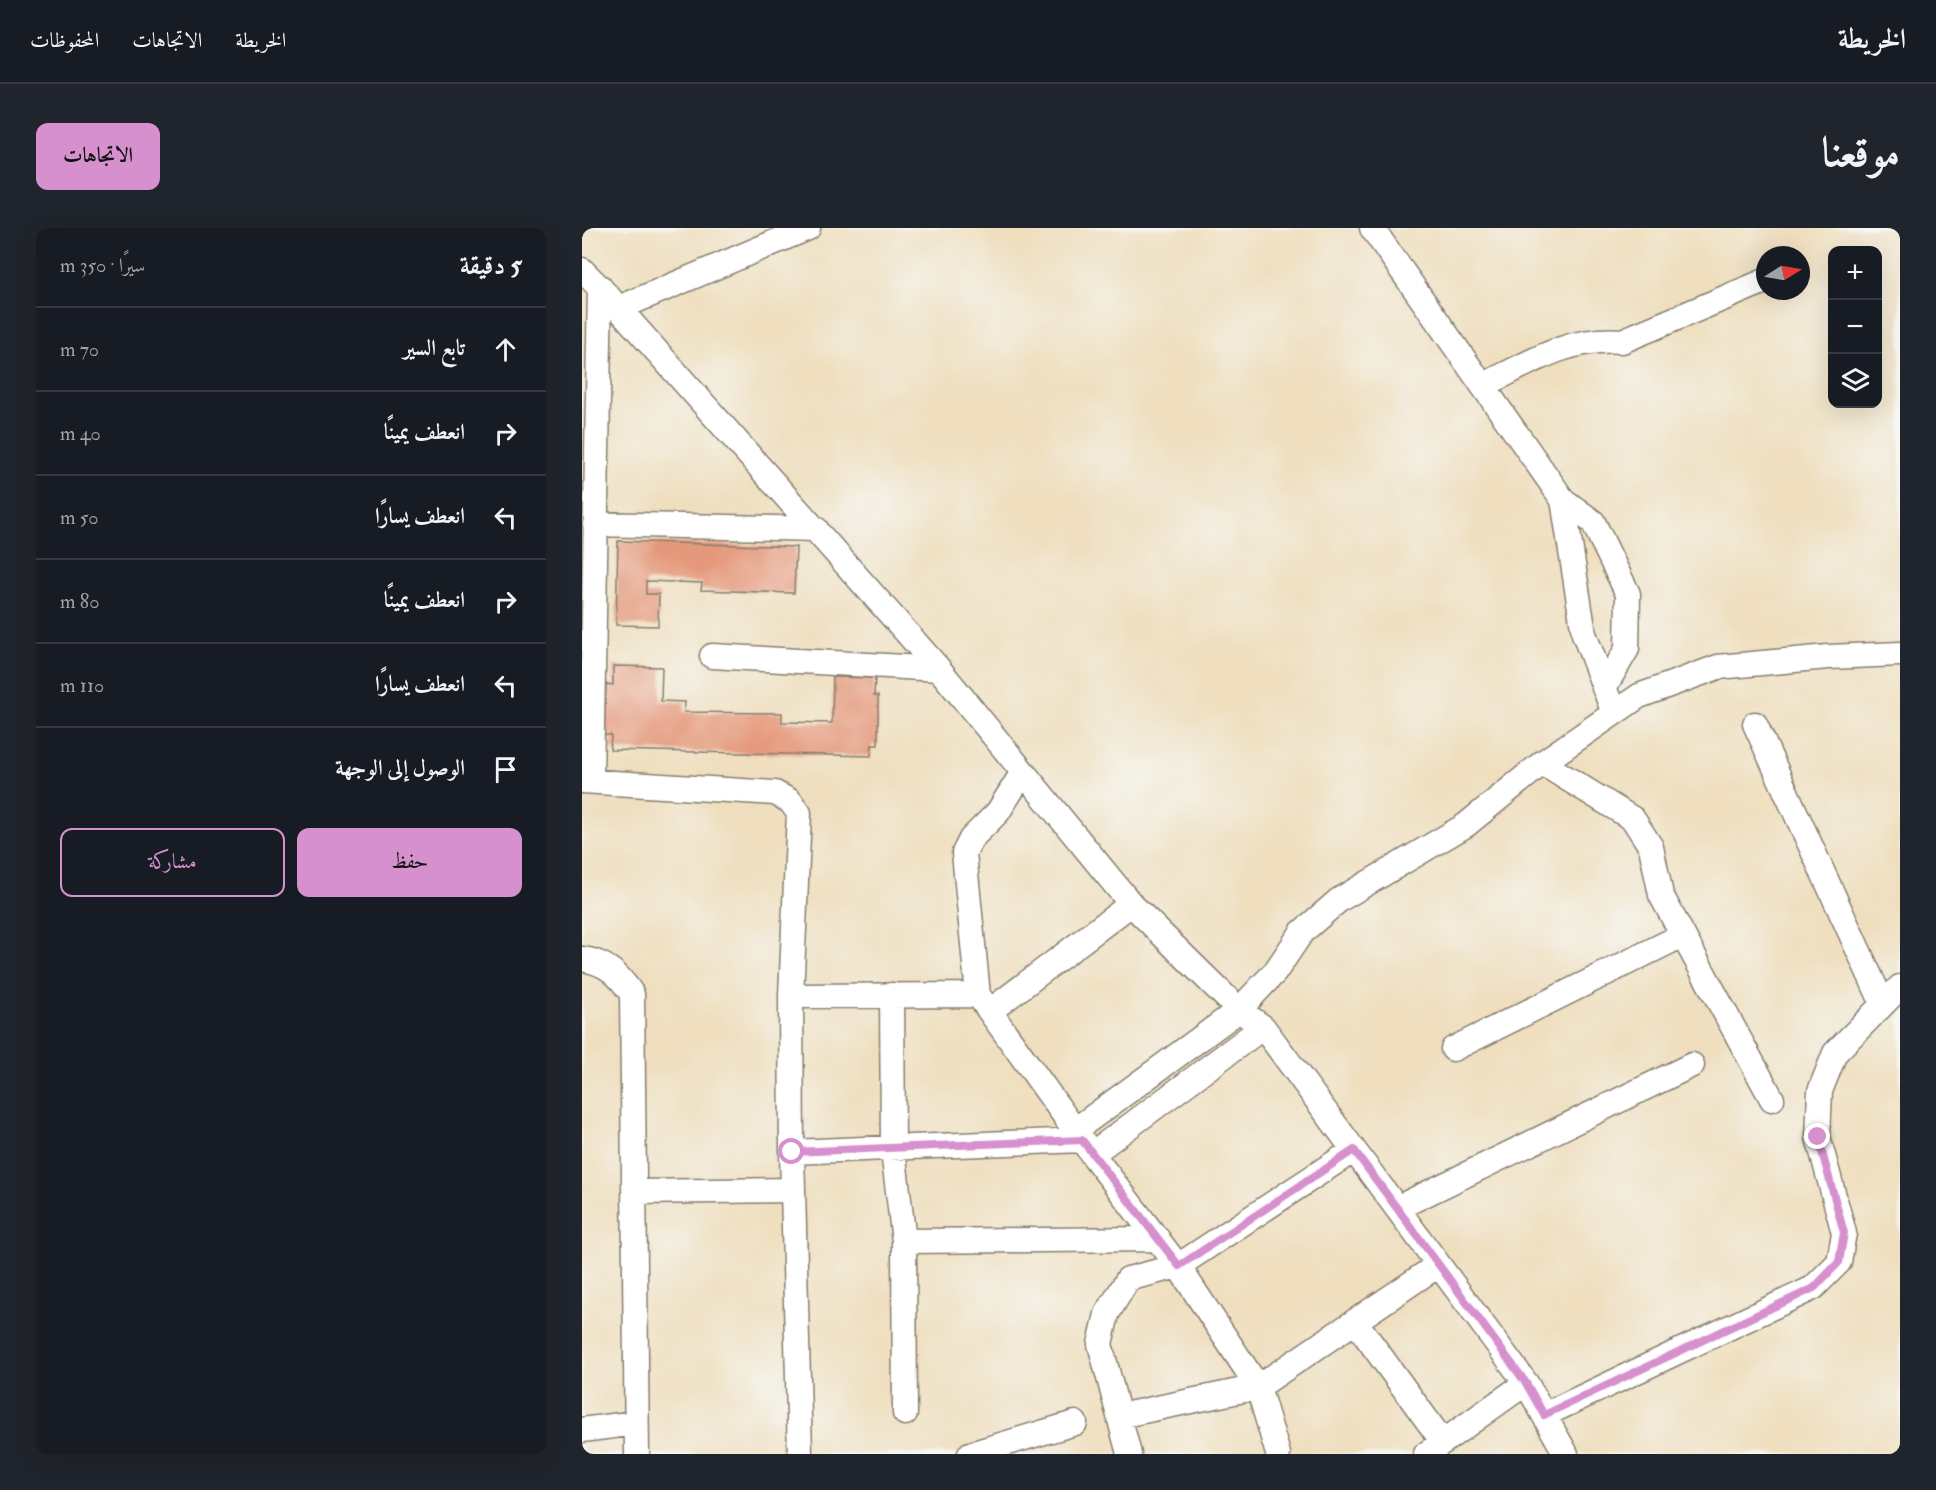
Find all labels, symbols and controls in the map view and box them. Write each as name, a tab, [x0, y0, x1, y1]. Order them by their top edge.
text: الخريطة	[1838, 22, 1906, 57]
text: المحفوظات	[30, 27, 99, 54]
text: الاتجاهات	[132, 27, 202, 54]
text: الخريطة	[235, 27, 286, 54]
button: الاتجاهات	[36, 123, 160, 190]
text: موقعنا	[1822, 127, 1900, 179]
north arrow	[1756, 246, 1810, 300]
map controls	[1828, 246, 1882, 408]
button: +	[1828, 246, 1882, 300]
text: 5 دقيقة	[460, 250, 522, 282]
text: سيرًا · 350 m	[60, 253, 145, 278]
button: −	[1828, 300, 1882, 354]
icon: ahead	[489, 333, 522, 366]
text: تابع السير	[403, 334, 465, 362]
text: 70 m	[60, 337, 99, 362]
button: layers	[1828, 354, 1882, 408]
icon: right	[489, 417, 522, 450]
text: انعطف يمينًا	[384, 418, 465, 446]
text: 40 m	[60, 421, 101, 446]
icon: left	[489, 501, 522, 534]
text: انعطف يسارًا	[375, 502, 465, 530]
text: 50 m	[60, 505, 99, 530]
icon: right	[489, 585, 522, 618]
text: انعطف يمينًا	[384, 586, 465, 614]
text: 80 m	[60, 589, 99, 614]
icon: left	[489, 669, 522, 702]
text: انعطف يسارًا	[375, 670, 465, 698]
text: 110 m	[60, 673, 104, 698]
icon: arrive	[489, 753, 522, 786]
text: الوصول إلى الوجهة	[335, 754, 465, 782]
button: مشاركة	[60, 828, 285, 897]
button: حفظ	[297, 828, 522, 897]
route end	[1804, 1123, 1830, 1149]
route start	[778, 1138, 804, 1164]

